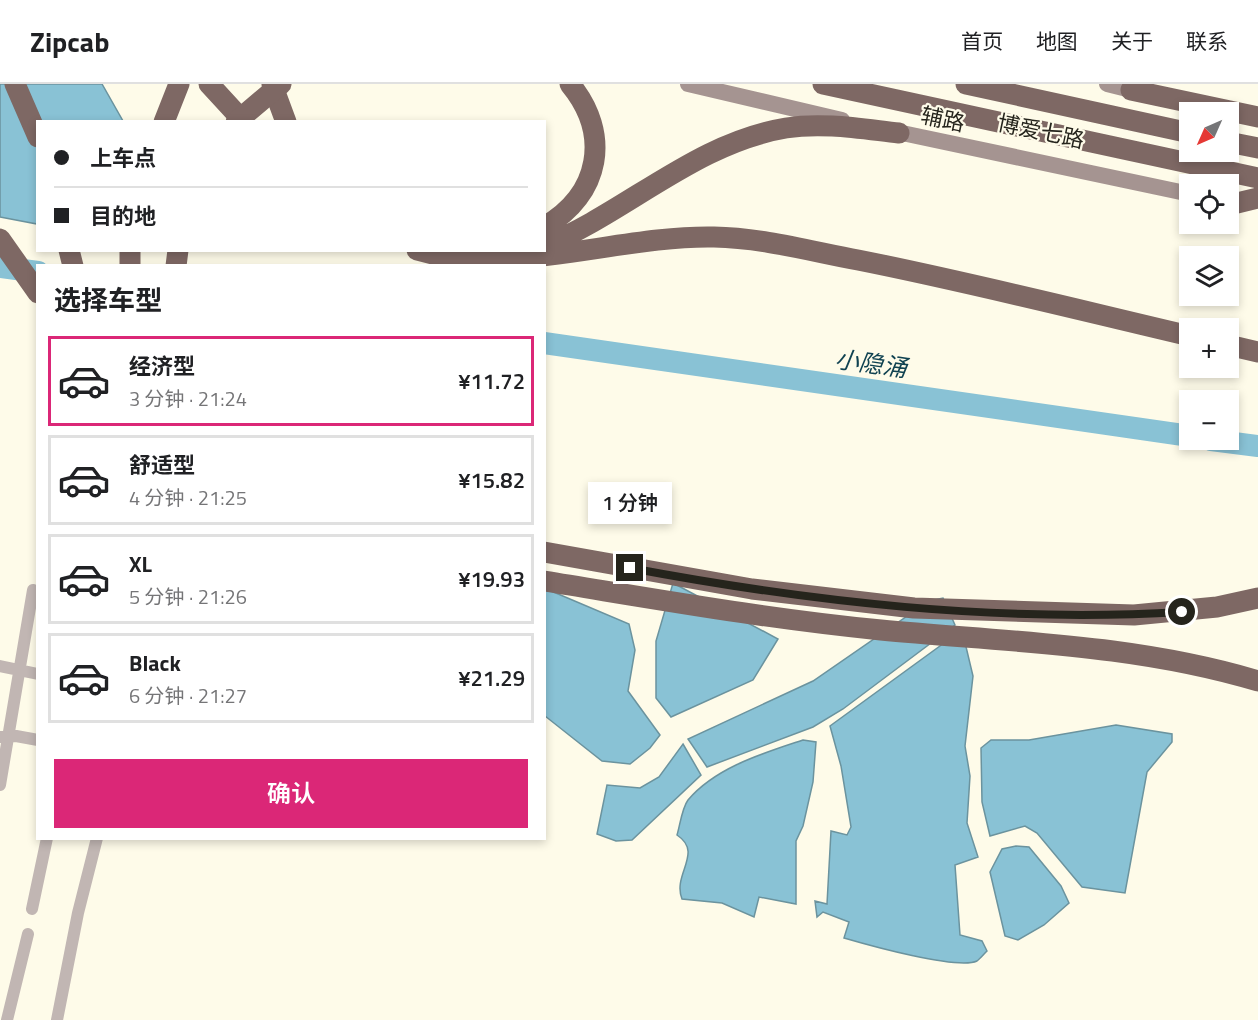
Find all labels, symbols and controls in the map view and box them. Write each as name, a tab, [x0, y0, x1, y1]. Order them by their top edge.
text: Zipcab	[30, 20, 109, 63]
text: 首页	[961, 25, 1003, 57]
text: 地图	[1036, 25, 1078, 57]
text: 关于	[1111, 25, 1153, 57]
text: 联系	[1186, 25, 1228, 57]
street label: 辅路	[918, 98, 968, 140]
north arrow	[1179, 102, 1239, 162]
map controls	[1179, 102, 1239, 450]
street label: 博爱七路	[994, 105, 1088, 157]
text: 上车点	[90, 141, 156, 175]
button: locate	[1179, 174, 1239, 234]
text: 目的地	[90, 199, 156, 233]
button: layers	[1179, 246, 1239, 306]
text: 选择车型	[54, 279, 162, 320]
button: +	[1179, 318, 1239, 378]
water label: 小隐涌	[833, 340, 912, 386]
text: 经济型	[129, 349, 195, 383]
icon: car	[57, 354, 111, 408]
text: ¥11.72	[458, 364, 525, 398]
text: 3 分钟 · 21:24	[129, 383, 247, 414]
button: −	[1179, 390, 1239, 450]
text: 舒适型	[129, 448, 195, 482]
icon: car	[57, 453, 111, 507]
text: ¥15.82	[458, 463, 525, 497]
callout: 1 分钟	[588, 481, 672, 523]
text: 4 分钟 · 21:25	[129, 482, 247, 513]
text: 1 分钟	[602, 487, 658, 518]
text: XL	[129, 547, 152, 581]
icon: car	[57, 552, 111, 606]
route end	[616, 554, 643, 581]
text: ¥19.93	[458, 562, 525, 596]
text: 5 分钟 · 21:26	[129, 581, 247, 612]
route start	[1168, 598, 1195, 625]
text: Black	[129, 646, 181, 680]
icon: car	[57, 651, 111, 705]
text: ¥21.29	[458, 661, 525, 695]
text: 6 分钟 · 21:27	[129, 680, 247, 711]
button: 确认	[54, 759, 528, 828]

